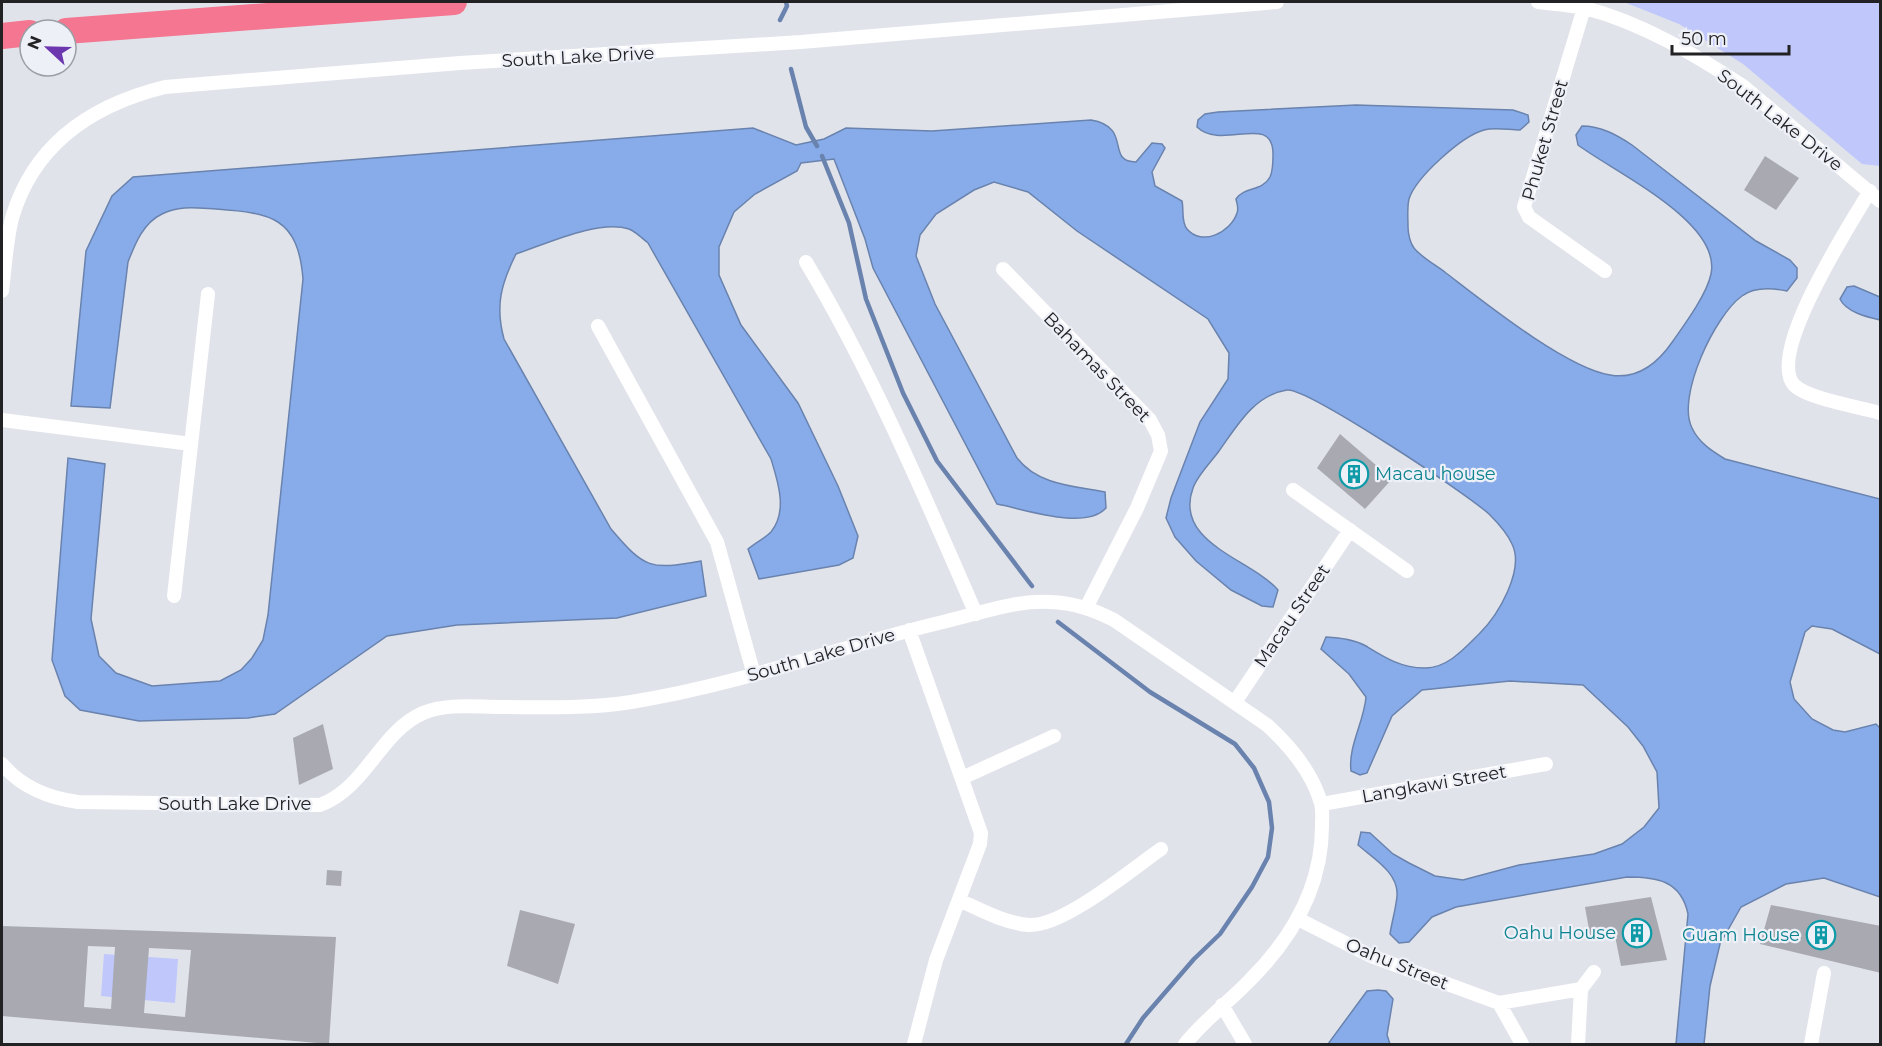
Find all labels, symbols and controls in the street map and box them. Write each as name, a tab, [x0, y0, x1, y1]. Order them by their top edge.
north arrow	[18, 18, 78, 78]
scale bar	[1672, 18, 1789, 56]
text: 50 m	[1681, 28, 1727, 50]
text: N	[23, 33, 46, 52]
street label: South Lake Drive	[501, 42, 655, 72]
street label: South Lake Drive	[1713, 64, 1847, 176]
street label: Phuket Street	[1517, 77, 1573, 203]
street label: Bahamas Street	[1039, 307, 1155, 427]
building icon: Macau house	[1338, 458, 1370, 490]
place label: Macau house	[1375, 463, 1496, 485]
street label: Macau Street	[1249, 560, 1335, 672]
street label: South Lake Drive	[744, 623, 898, 687]
street label: Langkawi Street	[1360, 760, 1508, 808]
street label: South Lake Drive	[159, 793, 312, 815]
building icon: Oahu House	[1621, 917, 1653, 949]
building icon: Guam House	[1805, 919, 1837, 951]
place label: Oahu House	[1504, 922, 1616, 944]
place label: Guam House	[1682, 924, 1800, 946]
street label: Oahu Street	[1342, 933, 1452, 995]

